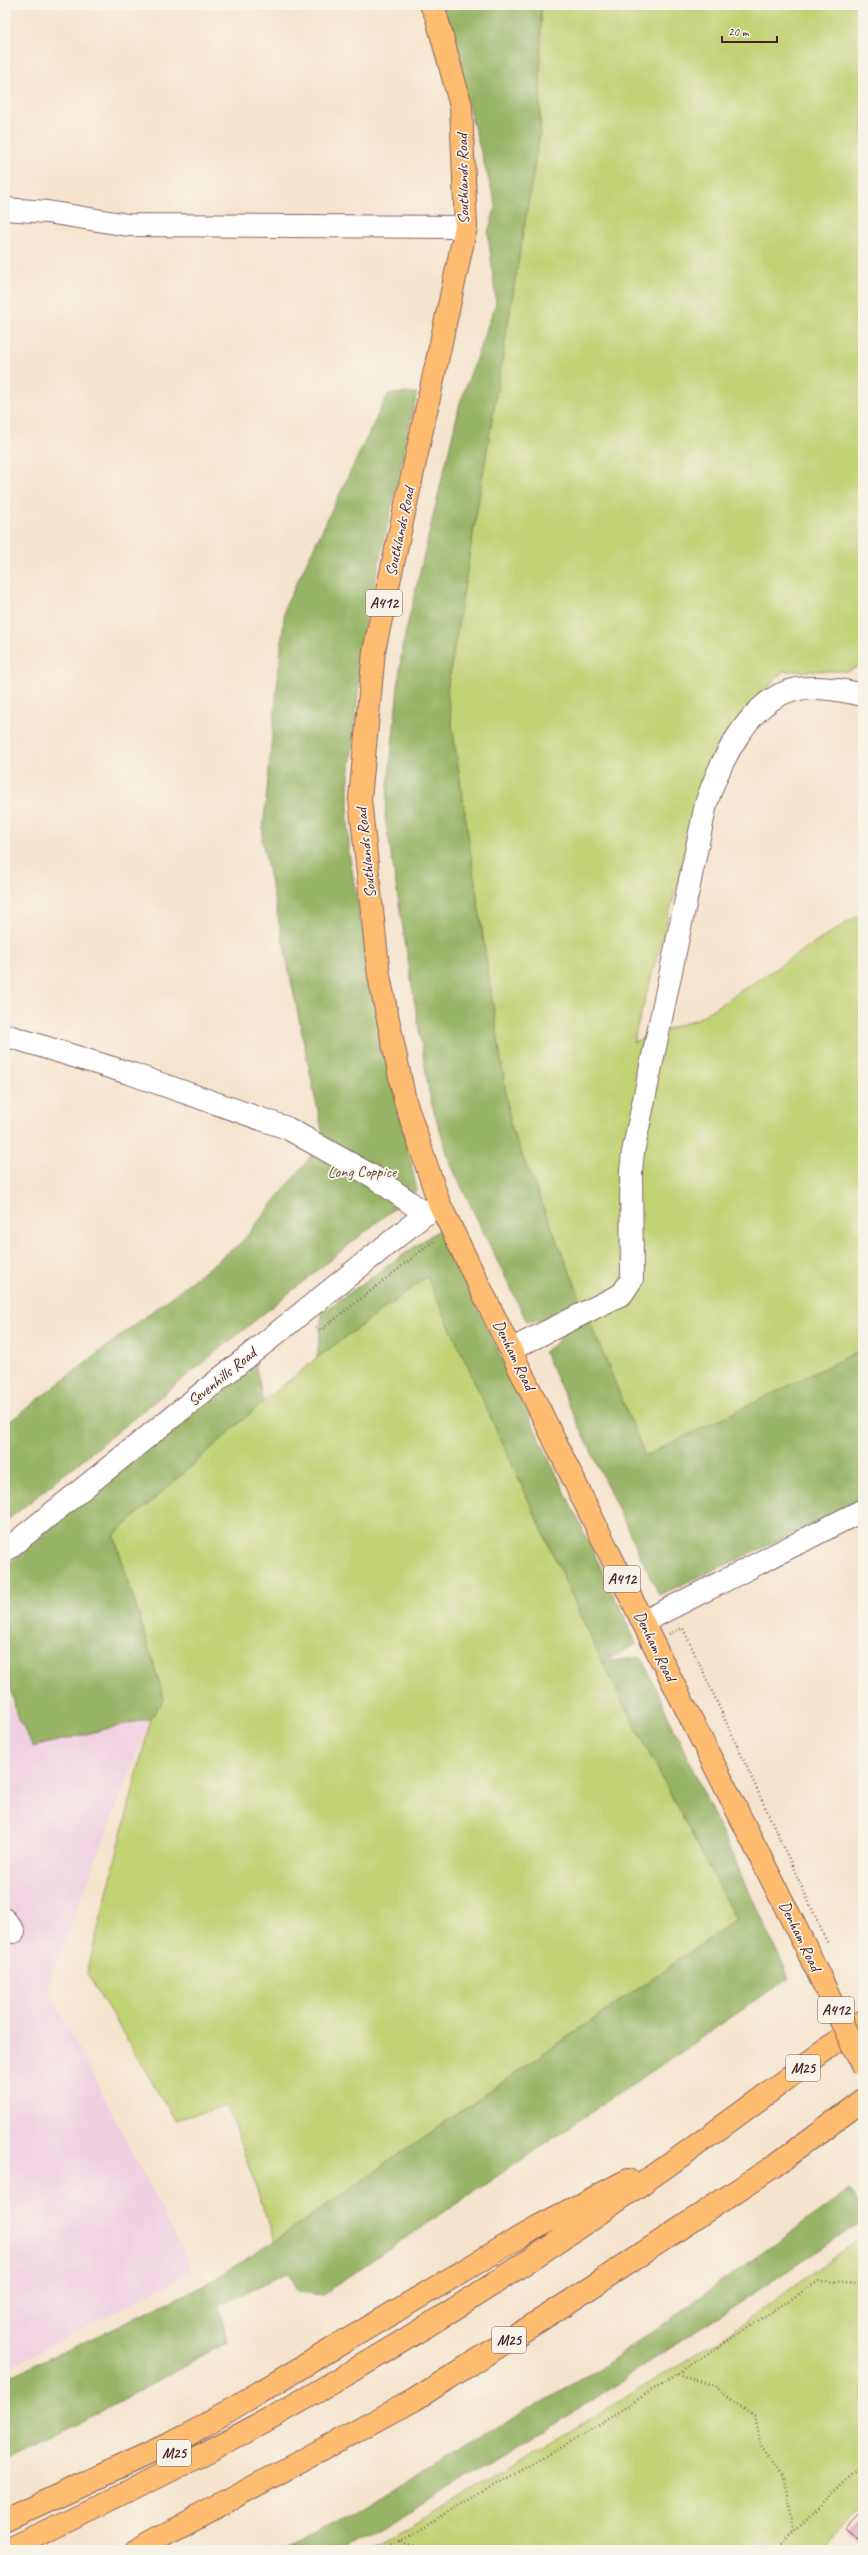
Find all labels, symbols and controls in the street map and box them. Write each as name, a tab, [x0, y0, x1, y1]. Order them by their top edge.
scale bar	[722, 18, 777, 44]
text: 20 m	[728, 24, 750, 40]
street label: Southlands Road	[452, 131, 474, 224]
street label: Southlands Road	[381, 483, 420, 578]
road number: A412	[366, 590, 402, 616]
street label: Southlands Road	[351, 804, 381, 899]
park label: Long Coppice	[328, 1162, 398, 1182]
street label: Denham Road	[488, 1317, 541, 1396]
street label: Sevenhills Road	[184, 1342, 262, 1411]
road number: A412	[604, 1566, 640, 1592]
street label: Denham Road	[629, 1608, 682, 1687]
street label: Denham Road	[774, 1898, 827, 1977]
road number: A412	[818, 1997, 854, 2023]
road number: M25	[786, 2055, 820, 2081]
road number: M25	[492, 2327, 526, 2353]
road number: M25	[157, 2440, 191, 2466]

